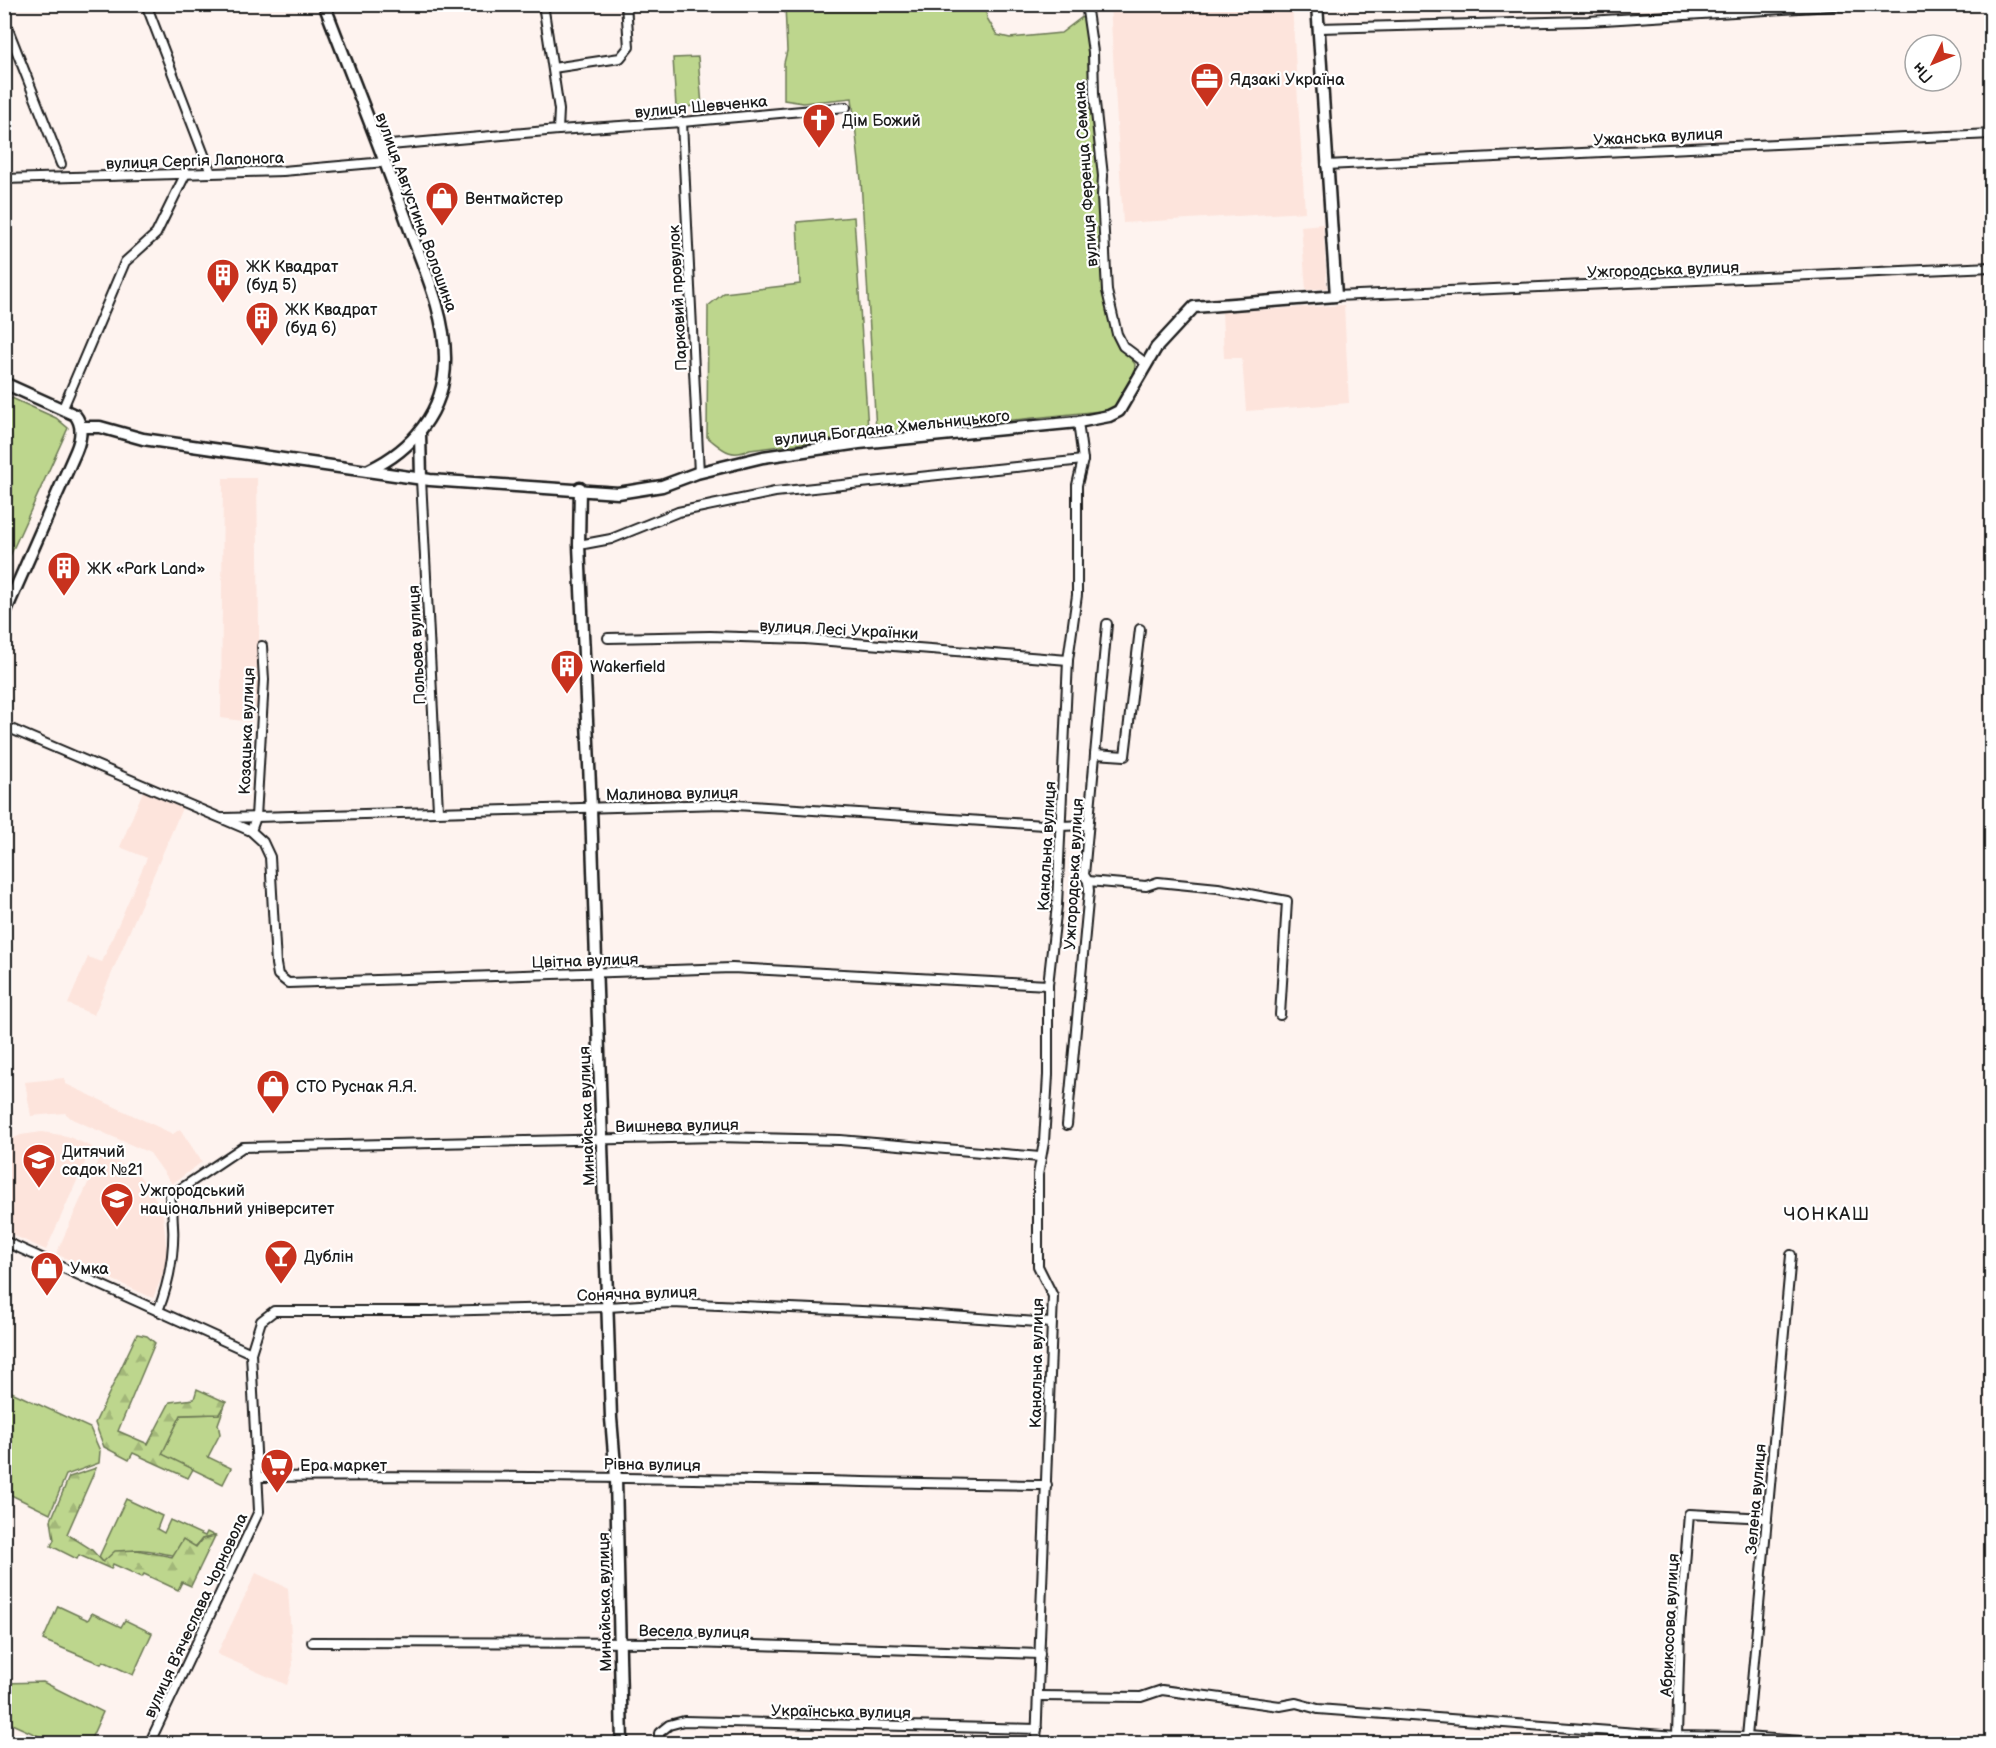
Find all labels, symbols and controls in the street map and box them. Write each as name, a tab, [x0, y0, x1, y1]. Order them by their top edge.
north arrow	[1903, 33, 1963, 93]
text: Пн	[1909, 58, 1937, 86]
office icon: Ядзакі Україна	[1189, 61, 1225, 108]
place label: Ядзакі Україна	[1230, 71, 1345, 90]
street label: вулиця Ференца Семана	[1070, 80, 1102, 267]
street label: вулиця Шевченка	[634, 92, 769, 123]
church icon: Дім Божий	[801, 102, 837, 149]
street label: вулиця Августина Волошина	[371, 110, 461, 315]
place label: Дім Божий	[842, 112, 921, 131]
street label: Ужанська вулиця	[1593, 125, 1723, 150]
street label: вулиця Сергія Лапонога	[106, 149, 285, 174]
shop icon: Вентмайстер	[424, 180, 460, 227]
place label: Вентмайстер	[465, 190, 563, 209]
street label: Парковий провулок	[665, 224, 692, 371]
building icon: ЖК Квадрат (буд 5)	[205, 257, 241, 304]
place label: ЖК Квадрат (буд 5)	[246, 258, 339, 295]
street label: Ужгородська вулиця	[1587, 258, 1740, 283]
building icon: ЖК Квадрат (буд 6)	[244, 300, 280, 347]
place label: ЖК Квадрат (буд 6)	[285, 301, 378, 338]
street label: вулиця Богдана Хмельницького	[774, 407, 1011, 450]
building icon: ЖК «Park Land»	[46, 550, 82, 597]
place label: ЖК «Park Land»	[87, 560, 205, 579]
street label: Польова вулиця	[405, 585, 430, 705]
street label: вулиця Лесі Українки	[759, 617, 919, 644]
building icon: Wakerfield	[549, 648, 585, 695]
place label: Wakerfield	[590, 658, 665, 677]
street label: Козацька вулиця	[236, 667, 259, 795]
street label: Канальна вулиця	[1035, 780, 1060, 912]
street label: Малинова вулиця	[606, 784, 739, 805]
street label: Ужгородська вулиця	[1061, 797, 1088, 951]
street label: Цвітна вулиця	[531, 950, 639, 973]
street label: Минайська вулиця	[576, 1046, 599, 1186]
shop icon: СТО Руснак Я.Я.	[255, 1068, 291, 1115]
place label: СТО Руснак Я.Я.	[296, 1078, 417, 1097]
street label: Вишнева вулиця	[615, 1116, 739, 1137]
school or university icon: Дитячий садок №21	[21, 1142, 57, 1189]
place label: Дитячий садок №21	[62, 1143, 143, 1180]
school or university icon: Ужгородський національний університет	[99, 1181, 135, 1228]
place label: Ужгородський національний університет	[140, 1182, 335, 1219]
district label: ЧОНКАШ	[1783, 1204, 1871, 1225]
bar icon: Дублін	[263, 1238, 299, 1285]
place label: Дублін	[304, 1248, 354, 1267]
shop icon: Умка	[29, 1250, 65, 1297]
place label: Умка	[70, 1260, 109, 1279]
street label: Сонячна вулиця	[577, 1283, 698, 1306]
street label: Канальна вулиця	[1027, 1298, 1048, 1428]
street label: Зелена вулиця	[1742, 1443, 1771, 1555]
supermarket icon: Ера маркет	[259, 1447, 295, 1494]
street label: Рівна вулиця	[603, 1455, 701, 1476]
place label: Ера маркет	[300, 1457, 388, 1476]
street label: вулиця Вʼячеслава Чорновола	[140, 1510, 253, 1721]
street label: Минайська вулиця	[595, 1532, 616, 1672]
street label: Абрикосова вулиця	[1657, 1553, 1684, 1698]
street label: Весела вулиця	[638, 1622, 750, 1643]
street label: Українська вулиця	[771, 1702, 911, 1723]

